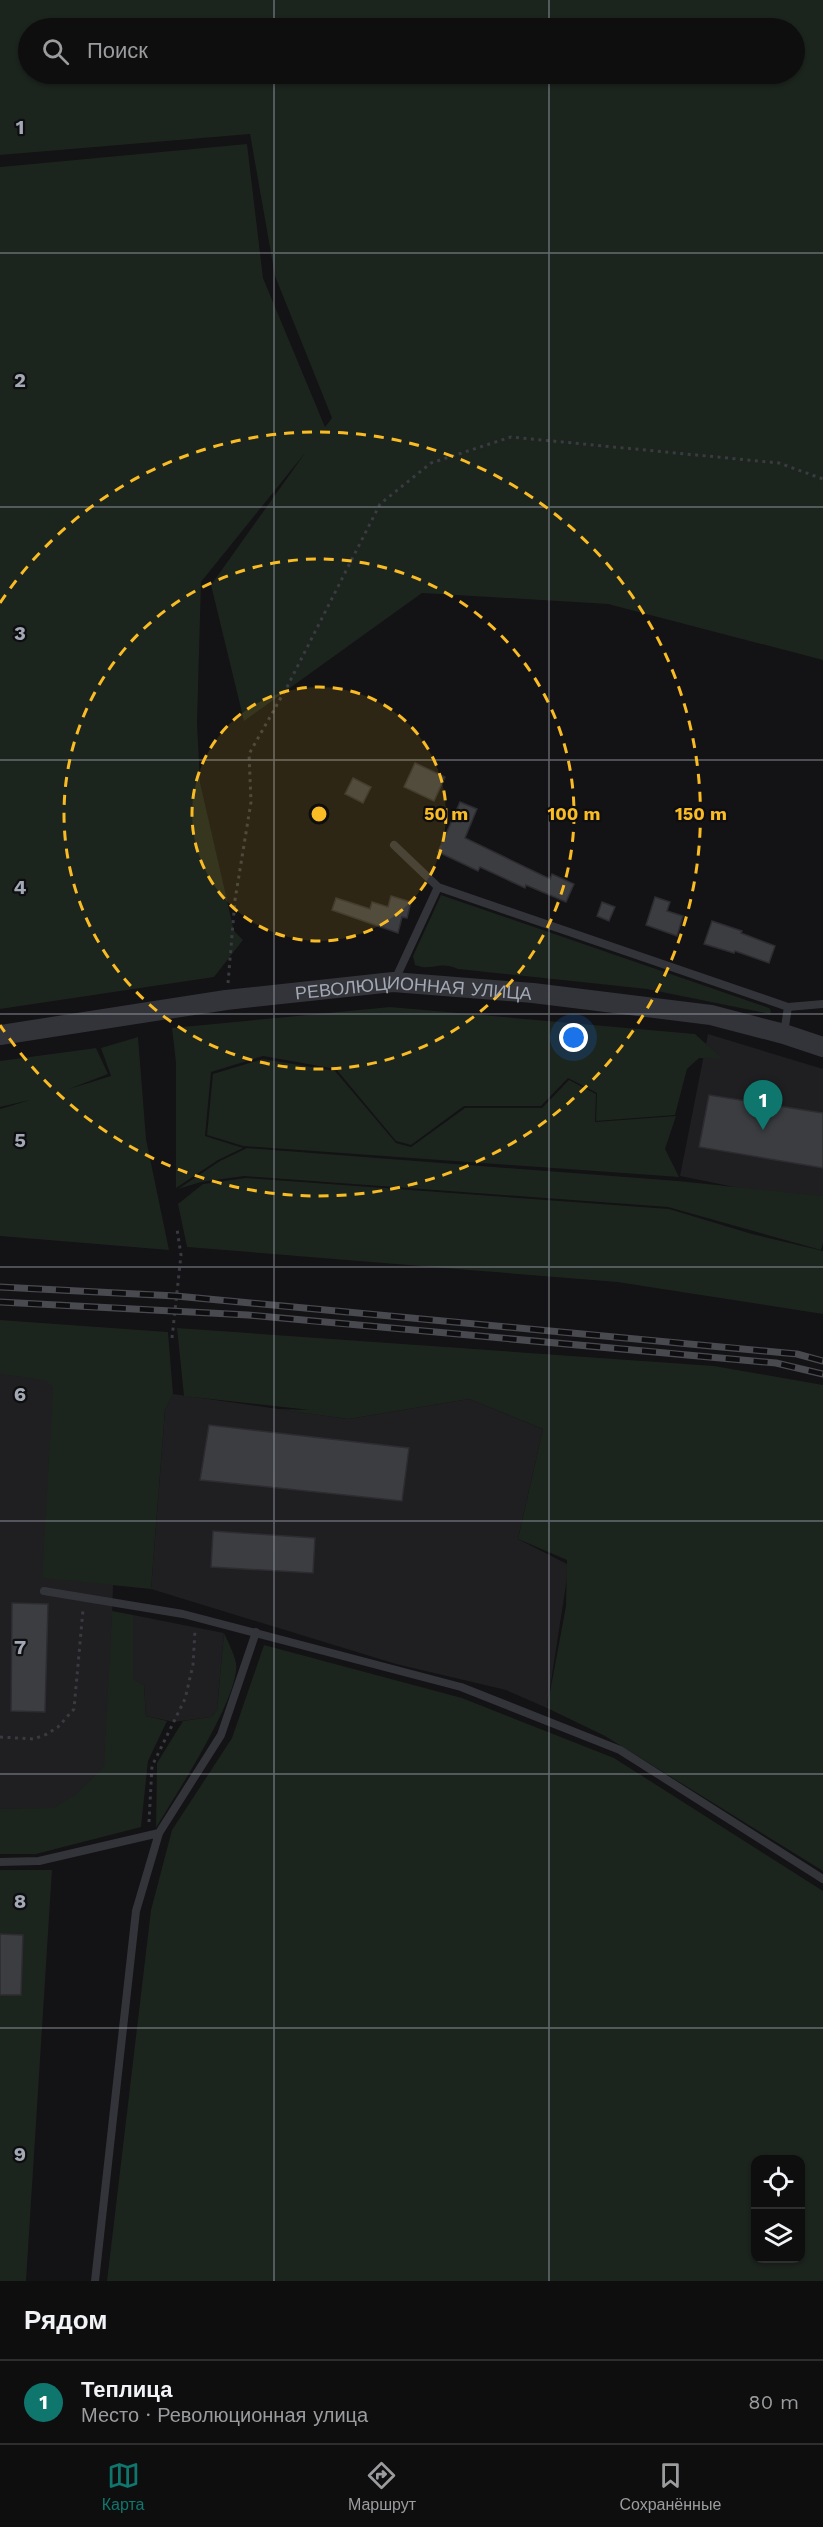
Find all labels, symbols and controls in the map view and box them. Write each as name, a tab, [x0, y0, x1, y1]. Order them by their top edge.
search box	[18, 18, 805, 84]
icon: search	[39, 35, 72, 68]
text: Поиск	[87, 38, 148, 63]
text: 1	[16, 115, 24, 139]
text: 2	[14, 368, 26, 392]
text: 3	[14, 621, 26, 645]
text: 50 m	[424, 803, 468, 824]
text: 100 m	[547, 803, 601, 824]
text: 150 m	[675, 803, 727, 824]
centre of rings	[309, 804, 329, 824]
text: 4	[14, 875, 27, 899]
street label: РЕВОЛЮЦИОННАЯ УЛИЦА	[294, 971, 533, 1003]
your location	[559, 1023, 588, 1052]
pin: 1	[744, 1080, 783, 1130]
text: 5	[14, 1128, 26, 1152]
text: 6	[14, 1382, 26, 1406]
text: 7	[14, 1635, 26, 1659]
text: 8	[14, 1889, 26, 1913]
text: 9	[14, 2142, 26, 2166]
map controls	[751, 2155, 805, 2263]
button: locate	[751, 2155, 805, 2209]
button: layers	[751, 2209, 805, 2263]
text: Рядом	[24, 2305, 107, 2335]
text: Теплица	[81, 2377, 172, 2402]
text: 1	[39, 2390, 48, 2414]
text: 80 m	[748, 2390, 799, 2414]
text: Место · Революционная улица	[81, 2403, 368, 2427]
tab: Карта	[102, 2459, 145, 2514]
tab: Маршрут	[348, 2459, 416, 2514]
tab: Сохранённые	[619, 2459, 721, 2514]

